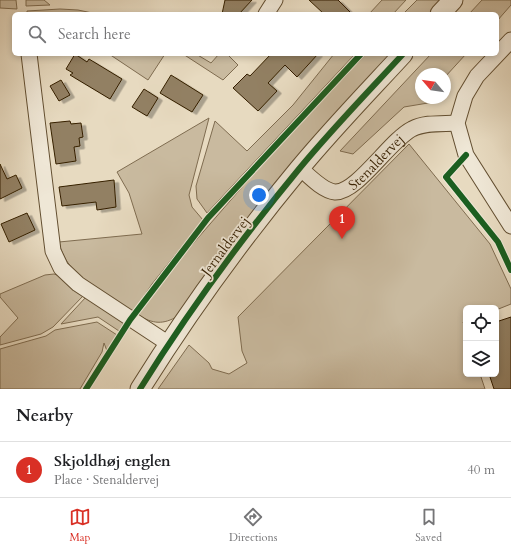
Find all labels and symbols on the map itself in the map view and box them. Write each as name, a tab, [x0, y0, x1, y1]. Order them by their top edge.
north arrow	[415, 68, 451, 104]
street label: Stenaldervej	[344, 130, 408, 195]
your location	[249, 185, 269, 205]
pin: 1	[329, 206, 355, 239]
street label: Jernaldervej	[196, 213, 254, 282]

